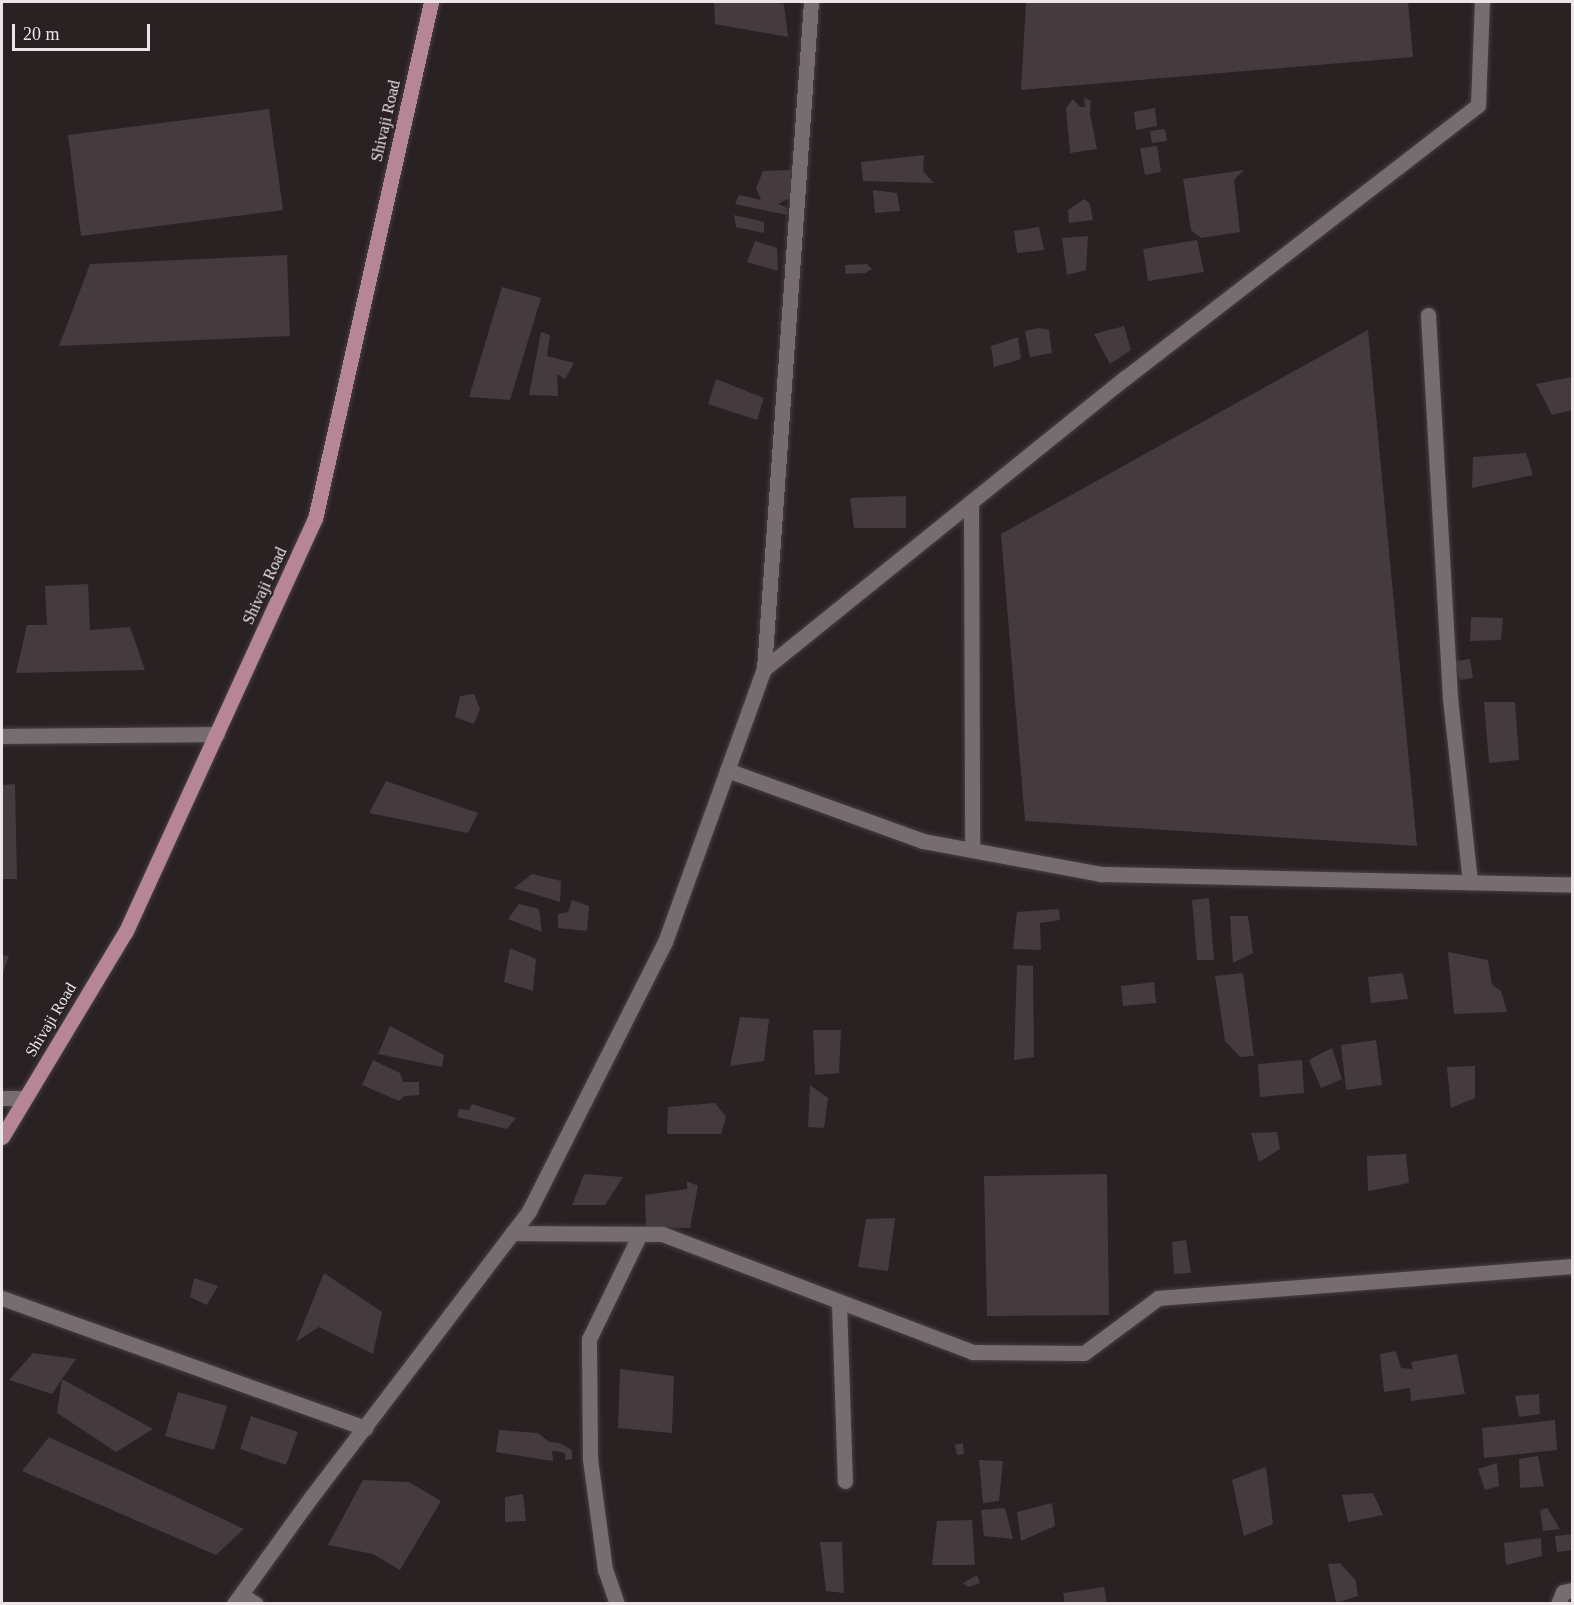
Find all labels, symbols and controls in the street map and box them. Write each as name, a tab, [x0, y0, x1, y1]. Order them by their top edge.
scale bar	[15, 12, 153, 50]
text: 20 m	[23, 24, 60, 44]
street label: Shivaji Road	[367, 78, 405, 164]
street label: Shivaji Road	[239, 544, 291, 628]
street label: Shivaji Road	[21, 979, 81, 1061]

